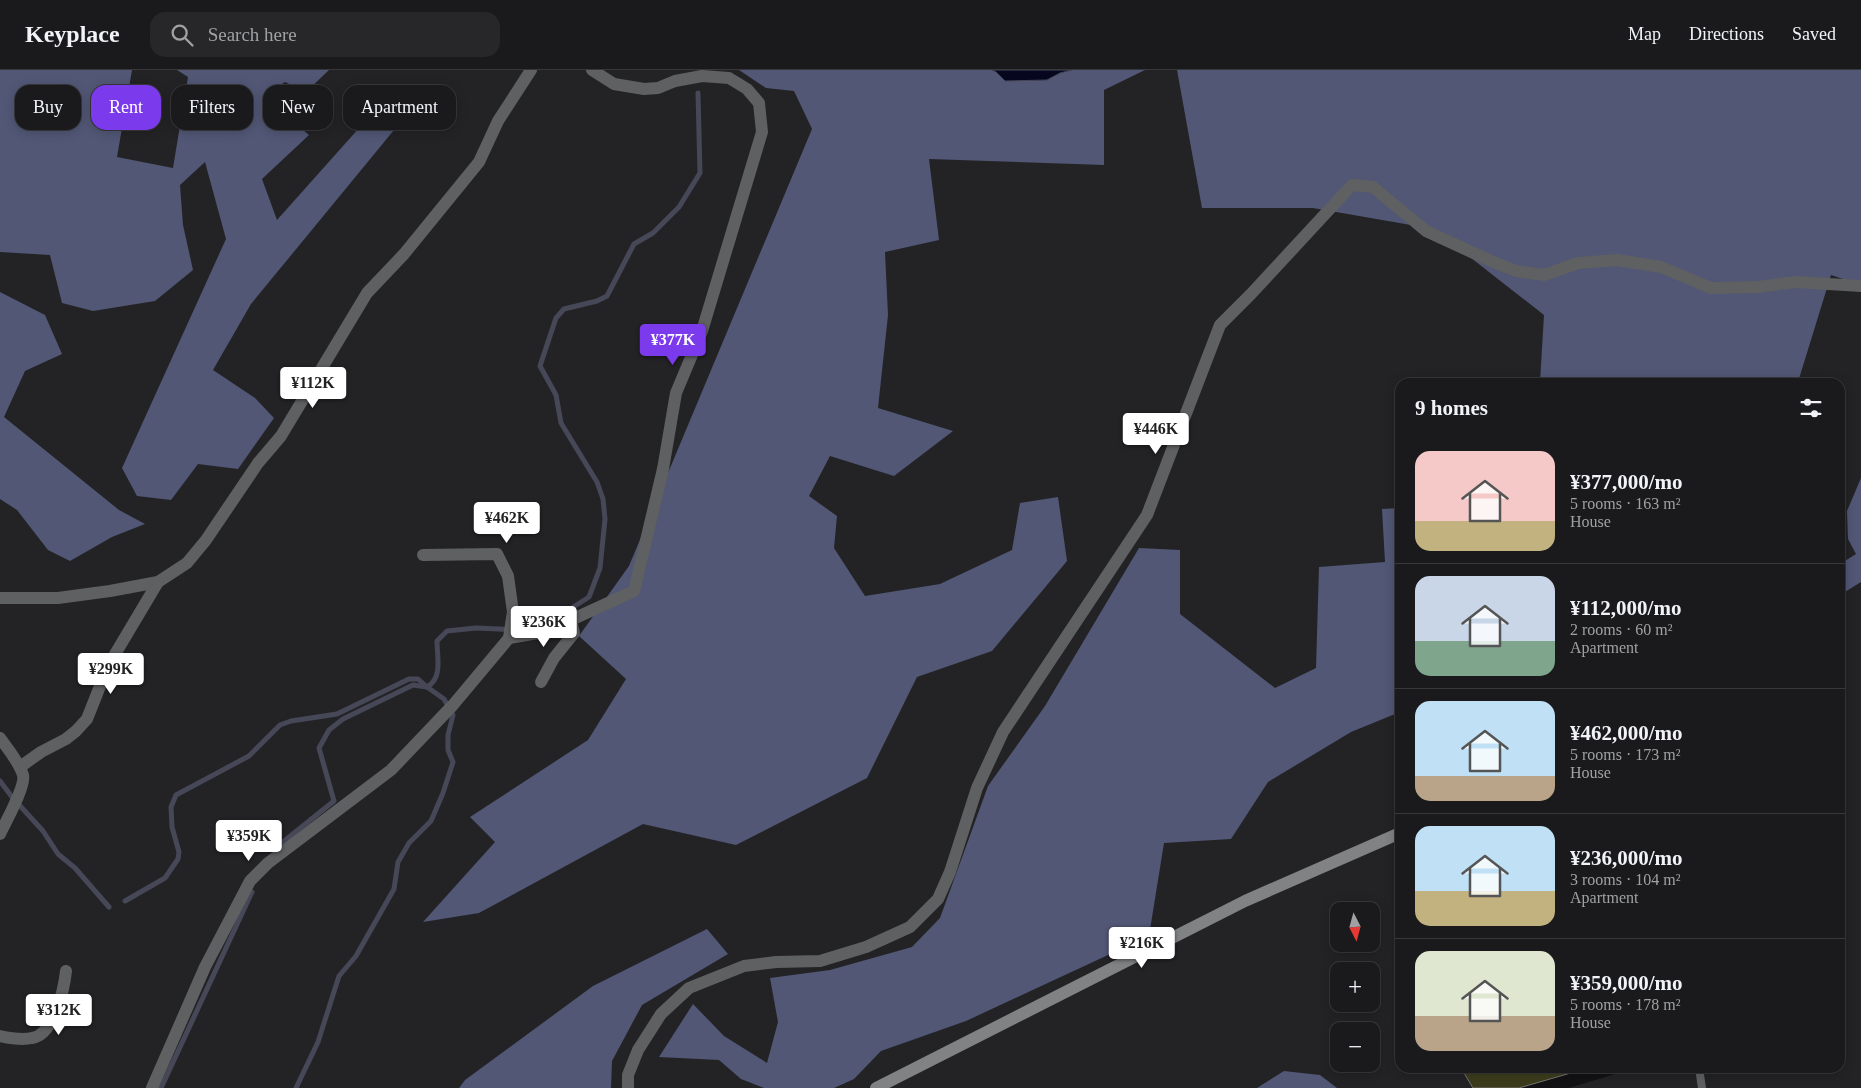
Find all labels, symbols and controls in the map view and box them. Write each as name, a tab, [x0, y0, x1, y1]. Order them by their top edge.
search box	[150, 12, 500, 57]
text: Keyplace	[25, 21, 120, 47]
icon: search	[168, 21, 196, 49]
text: Search here	[208, 24, 297, 45]
text: Map	[1628, 24, 1661, 44]
text: Directions	[1689, 24, 1764, 44]
text: Saved	[1792, 24, 1836, 44]
chip: Buy	[15, 85, 81, 130]
chip: Rent	[91, 85, 161, 130]
chip: Filters	[171, 85, 253, 130]
chip: New	[263, 85, 333, 130]
chip: Apartment	[343, 85, 456, 130]
pin: ¥377K	[638, 324, 708, 366]
text: ¥377K	[651, 331, 695, 348]
pin: ¥112K	[278, 366, 348, 409]
text: ¥112K	[291, 374, 335, 391]
icon: filters	[1797, 394, 1825, 422]
text: 9 homes	[1415, 396, 1488, 420]
pin: ¥446K	[1121, 412, 1191, 455]
text: ¥446K	[1134, 420, 1178, 437]
text: ¥377,000/mo	[1570, 470, 1683, 494]
icon: home	[1455, 471, 1515, 531]
text: 5 rooms · 163 m²	[1570, 495, 1681, 512]
pin: ¥462K	[472, 502, 542, 544]
text: ¥462K	[485, 509, 529, 526]
text: House	[1570, 513, 1611, 530]
icon: home	[1455, 596, 1515, 656]
text: ¥112,000/mo	[1570, 596, 1681, 620]
pin: ¥236K	[509, 606, 579, 648]
text: ¥236K	[522, 613, 566, 630]
text: 2 rooms · 60 m²	[1570, 621, 1673, 638]
text: Apartment	[1570, 639, 1638, 656]
pin: ¥299K	[76, 652, 146, 695]
text: ¥299K	[89, 660, 133, 677]
icon: home	[1455, 721, 1515, 781]
text: ¥462,000/mo	[1570, 721, 1683, 745]
text: 5 rooms · 173 m²	[1570, 746, 1681, 763]
text: House	[1570, 764, 1611, 781]
pin: ¥359K	[214, 820, 284, 862]
text: ¥359K	[227, 827, 271, 844]
icon: home	[1455, 846, 1515, 906]
text: ¥236,000/mo	[1570, 846, 1683, 870]
text: 3 rooms · 104 m²	[1570, 871, 1681, 888]
text: Apartment	[1570, 889, 1638, 906]
north arrow	[1330, 902, 1380, 952]
map controls	[1330, 902, 1380, 1072]
pin: ¥216K	[1107, 926, 1177, 969]
text: ¥216K	[1120, 934, 1164, 951]
button: +	[1330, 962, 1380, 1012]
icon: home	[1455, 971, 1515, 1031]
text: ¥359,000/mo	[1570, 971, 1683, 995]
pin: ¥312K	[24, 994, 94, 1036]
text: 5 rooms · 178 m²	[1570, 996, 1681, 1013]
text: ¥312K	[37, 1001, 81, 1018]
text: House	[1570, 1014, 1611, 1031]
button: −	[1330, 1022, 1380, 1072]

